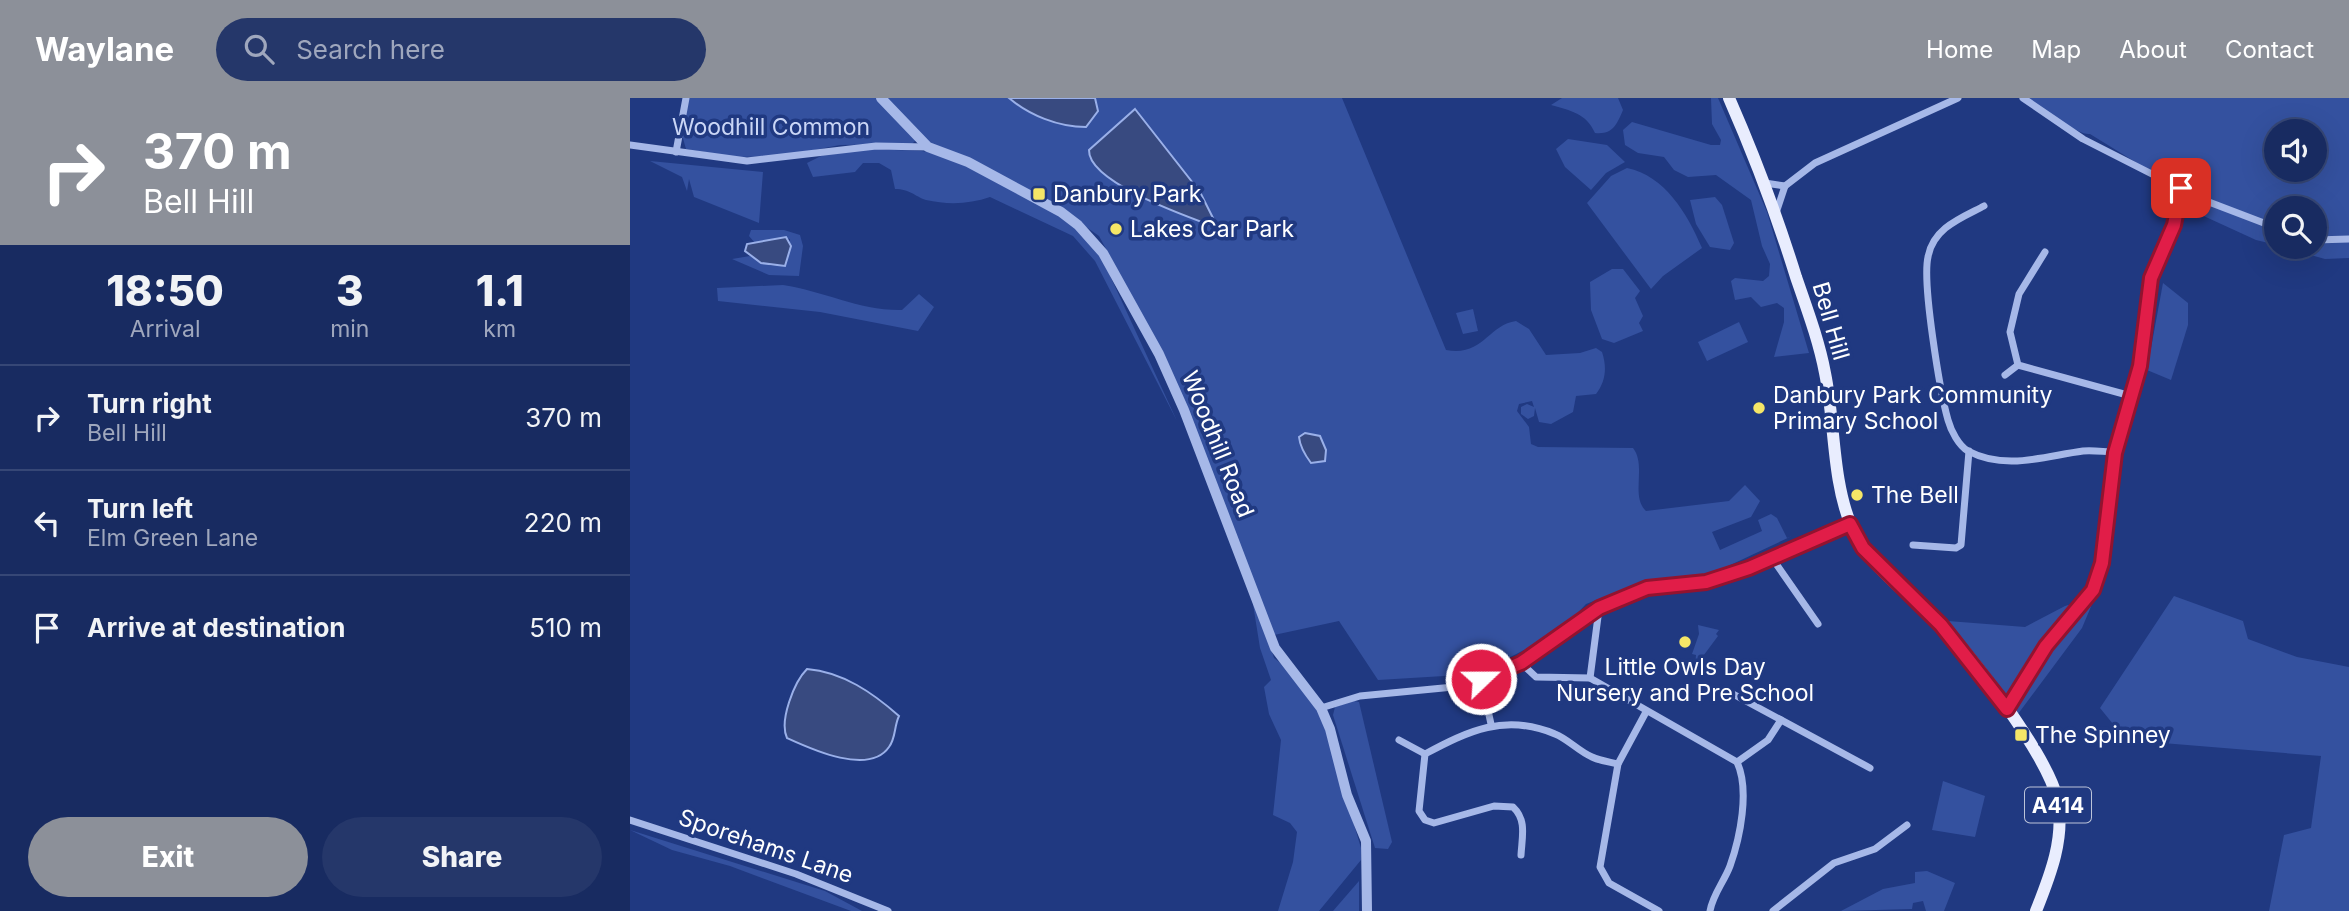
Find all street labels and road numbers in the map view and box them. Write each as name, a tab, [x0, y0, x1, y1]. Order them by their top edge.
street label: Bell Hill	[1807, 279, 1855, 363]
street label: Woodhill Road	[1176, 367, 1260, 521]
road number: A414	[2025, 788, 2091, 822]
street label: Sporehams Lane	[675, 803, 857, 889]

